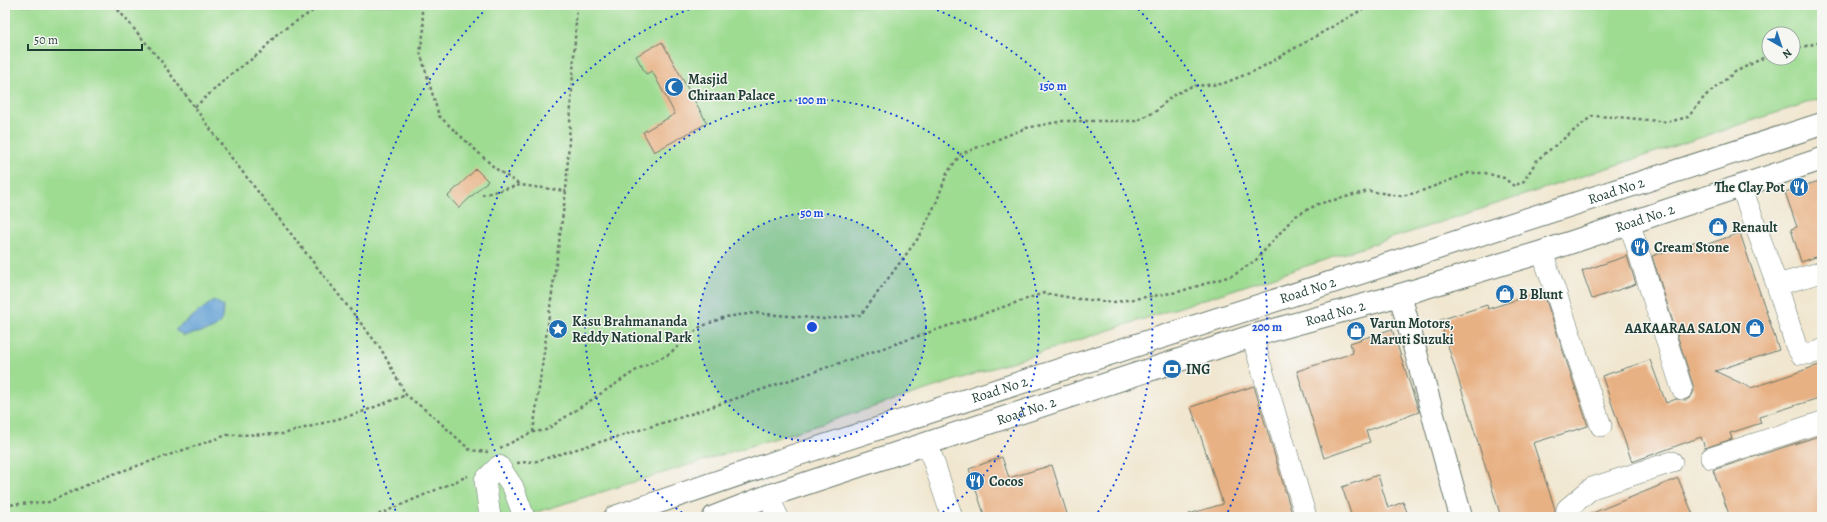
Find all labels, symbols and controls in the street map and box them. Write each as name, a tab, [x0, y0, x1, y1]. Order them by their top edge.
scale bar	[28, 26, 142, 52]
north arrow	[1761, 26, 1801, 66]
text: 50 m	[34, 32, 58, 48]
text: N	[1779, 45, 1795, 62]
place label: Masjid Chiraan Palace	[688, 70, 776, 105]
mosque icon: Masjid Chiraan Palace	[663, 76, 685, 98]
text: 150 m	[1039, 78, 1067, 94]
text: 100 m	[798, 92, 826, 108]
street label: Road No 2	[1585, 172, 1647, 208]
restaurant icon: The Clay Pot	[1788, 176, 1810, 198]
place label: The Clay Pot	[1714, 178, 1785, 197]
street label: Road No. 2	[1613, 199, 1677, 237]
text: 50 m	[800, 205, 824, 221]
shop icon: Renault	[1707, 216, 1729, 238]
place label: Renault	[1732, 218, 1778, 237]
restaurant icon: Cream Stone	[1629, 236, 1651, 258]
place label: Cream Stone	[1654, 238, 1730, 257]
street label: Road No 2	[1277, 272, 1339, 308]
shop icon: B Blunt	[1494, 283, 1516, 305]
place label: B Blunt	[1519, 285, 1563, 304]
street label: Road No. 2	[1303, 295, 1368, 330]
place label: Kasu Brahmananda Reddy National Park	[572, 312, 693, 347]
place label: Varun Motors, Maruti Suzuki	[1369, 314, 1454, 349]
shop icon: AAKAARAA SALON	[1744, 317, 1766, 339]
place icon: Kasu Brahmananda Reddy National Park	[547, 318, 569, 340]
text: 200 m	[1252, 319, 1282, 335]
place label: AAKAARAA SALON	[1624, 319, 1741, 338]
centre of rings	[805, 320, 819, 334]
shop icon: Varun Motors, Maruti Suzuki	[1345, 320, 1367, 342]
bank icon: ING	[1161, 358, 1183, 380]
place label: ING	[1186, 360, 1210, 379]
street label: Road No 2	[969, 371, 1030, 407]
street label: Road No. 2	[994, 392, 1059, 429]
restaurant icon: Cocos	[964, 470, 986, 492]
place label: Cocos	[989, 472, 1024, 491]

